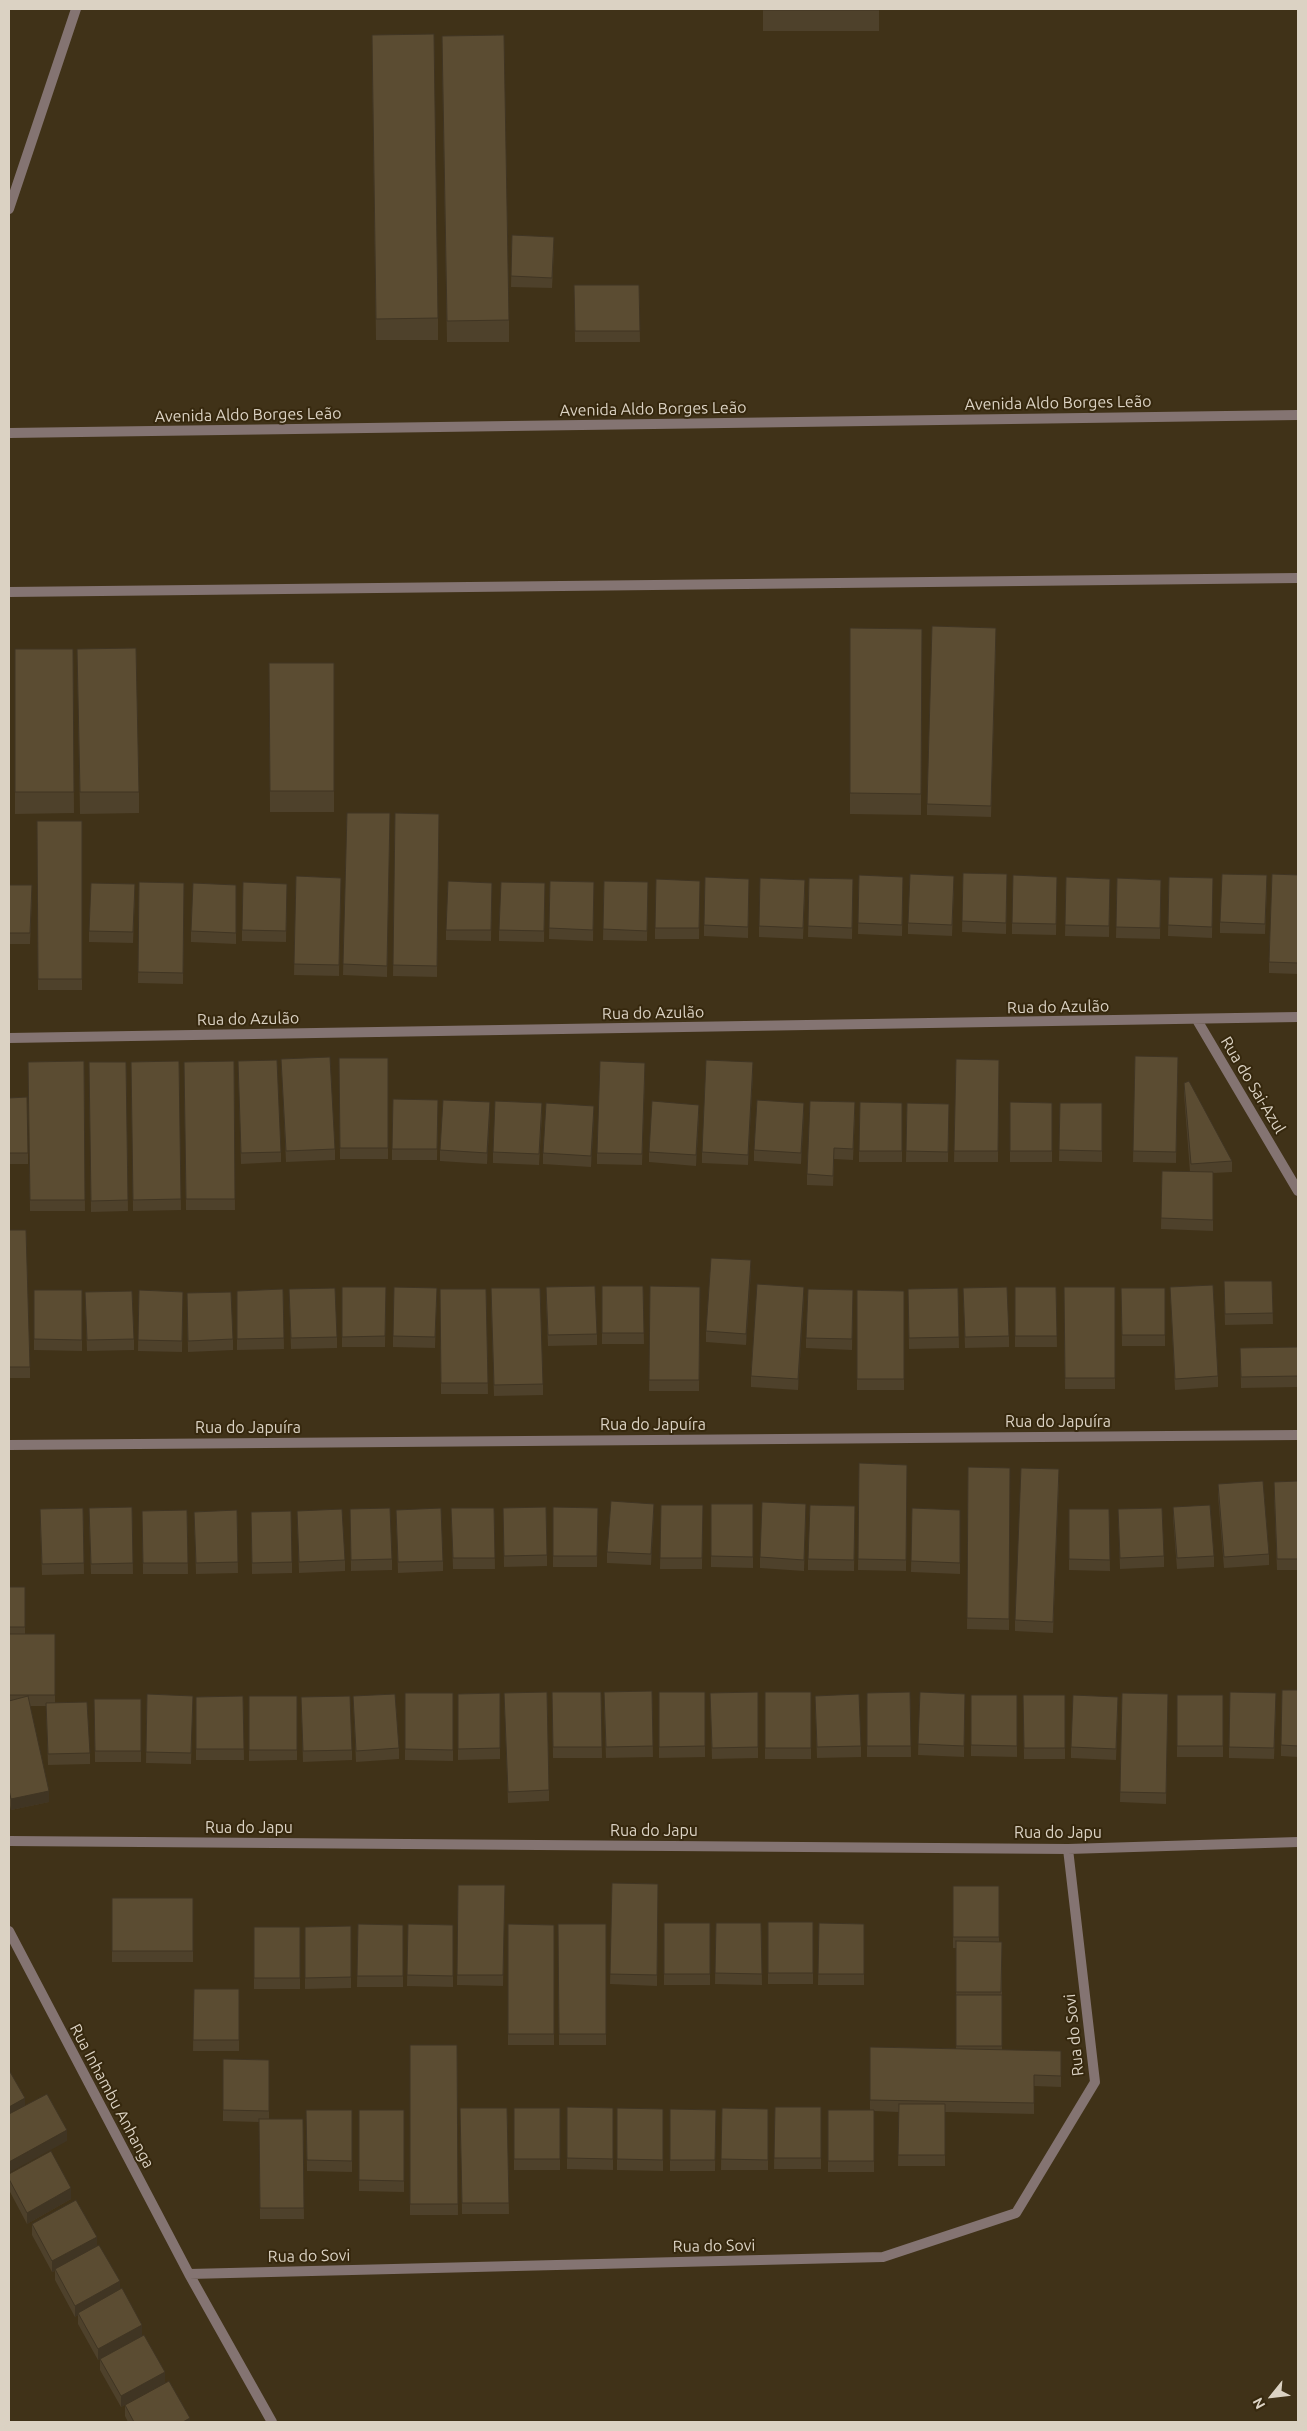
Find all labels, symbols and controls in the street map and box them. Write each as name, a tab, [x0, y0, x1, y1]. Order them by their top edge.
street label: Avenida Aldo Borges Leão	[964, 392, 1152, 414]
street label: Avenida Aldo Borges Leão	[559, 398, 747, 420]
street label: Avenida Aldo Borges Leão	[154, 404, 342, 426]
street label: Rua do Azulão	[1007, 997, 1109, 1017]
street label: Rua do Azulão	[602, 1003, 704, 1023]
street label: Rua do Azulão	[197, 1009, 299, 1029]
street label: Rua do Sai-Azul	[1216, 1033, 1290, 1137]
street label: Rua do Japuíra	[1005, 1412, 1111, 1432]
street label: Rua do Japuíra	[600, 1415, 706, 1435]
street label: Rua do Japuíra	[195, 1418, 301, 1438]
street label: Rua do Japu	[205, 1818, 293, 1838]
street label: Rua do Japu	[610, 1821, 698, 1841]
street label: Rua do Japu	[1014, 1823, 1102, 1843]
street label: Rua do Sovi	[1060, 1993, 1088, 2077]
street label: Rua Inhambu Anhanga	[66, 2020, 158, 2172]
street label: Rua do Sovi	[672, 2236, 756, 2256]
street label: Rua do Sovi	[267, 2246, 351, 2266]
north arrow	[1247, 2371, 1297, 2421]
text: N	[1249, 2395, 1268, 2412]

